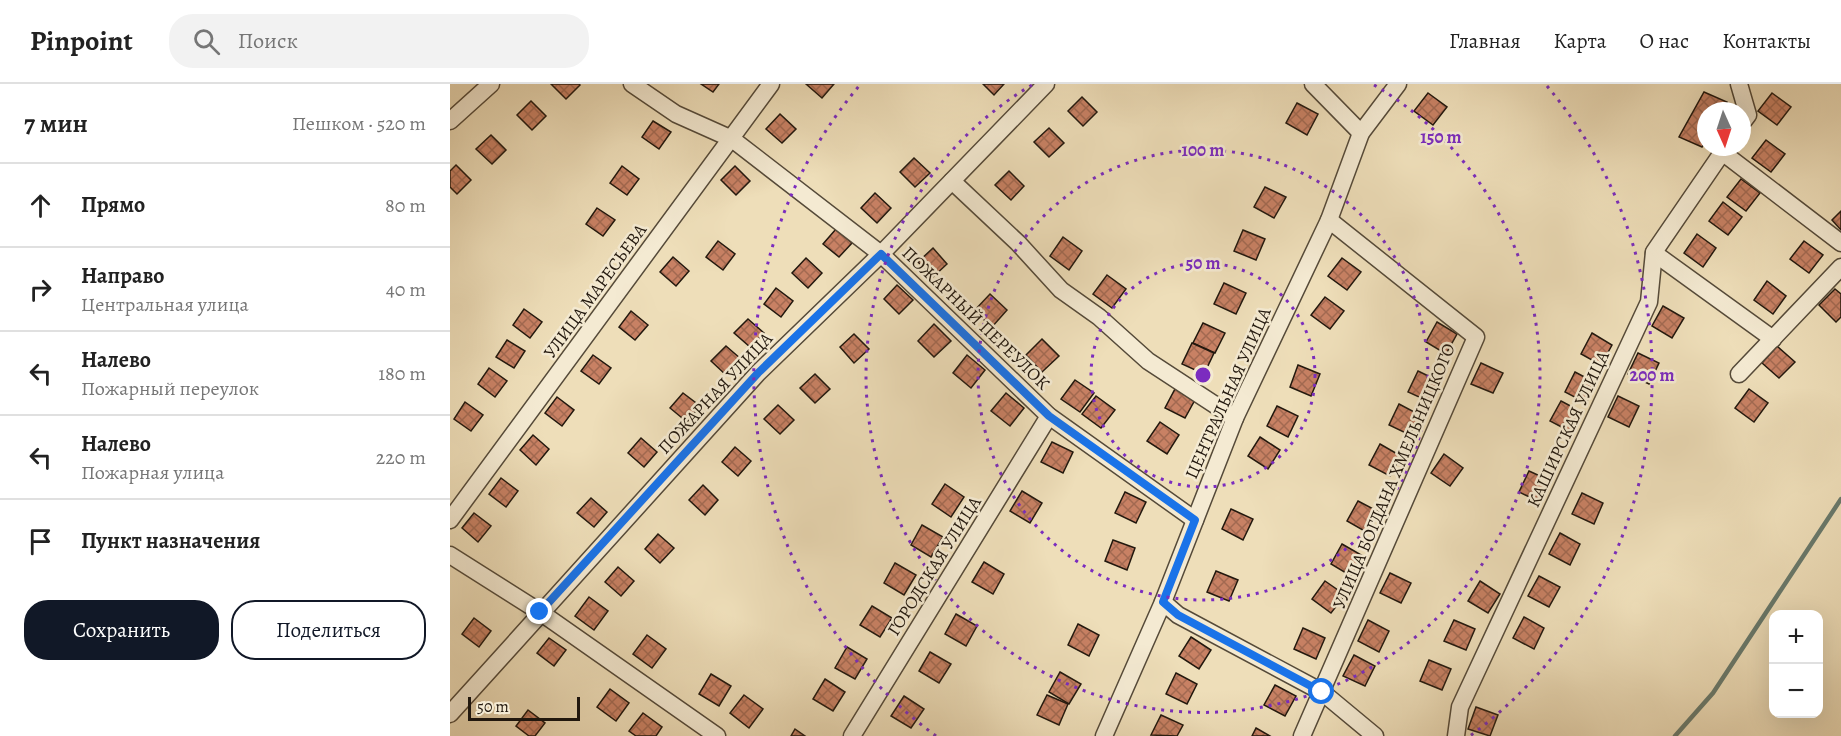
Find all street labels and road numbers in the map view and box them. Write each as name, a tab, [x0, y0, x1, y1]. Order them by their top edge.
street label: УЛИЦА МАРЕСЬЕВА	[538, 218, 652, 363]
street label: ПОЖАРНЫЙ ПЕРЕУЛОК	[897, 241, 1055, 395]
street label: ЦЕНТРАЛЬНАЯ УЛИЦА	[1179, 303, 1277, 482]
street label: ПОЖАРНАЯ УЛИЦА	[652, 327, 778, 459]
street label: УЛИЦА БОГДАНА ХМЕЛЬНИЦКОГО	[1327, 339, 1461, 613]
street label: КАШИРСКАЯ УЛИЦА	[1521, 346, 1615, 511]
street label: ГОРОДСКАЯ УЛИЦА	[881, 491, 987, 640]

